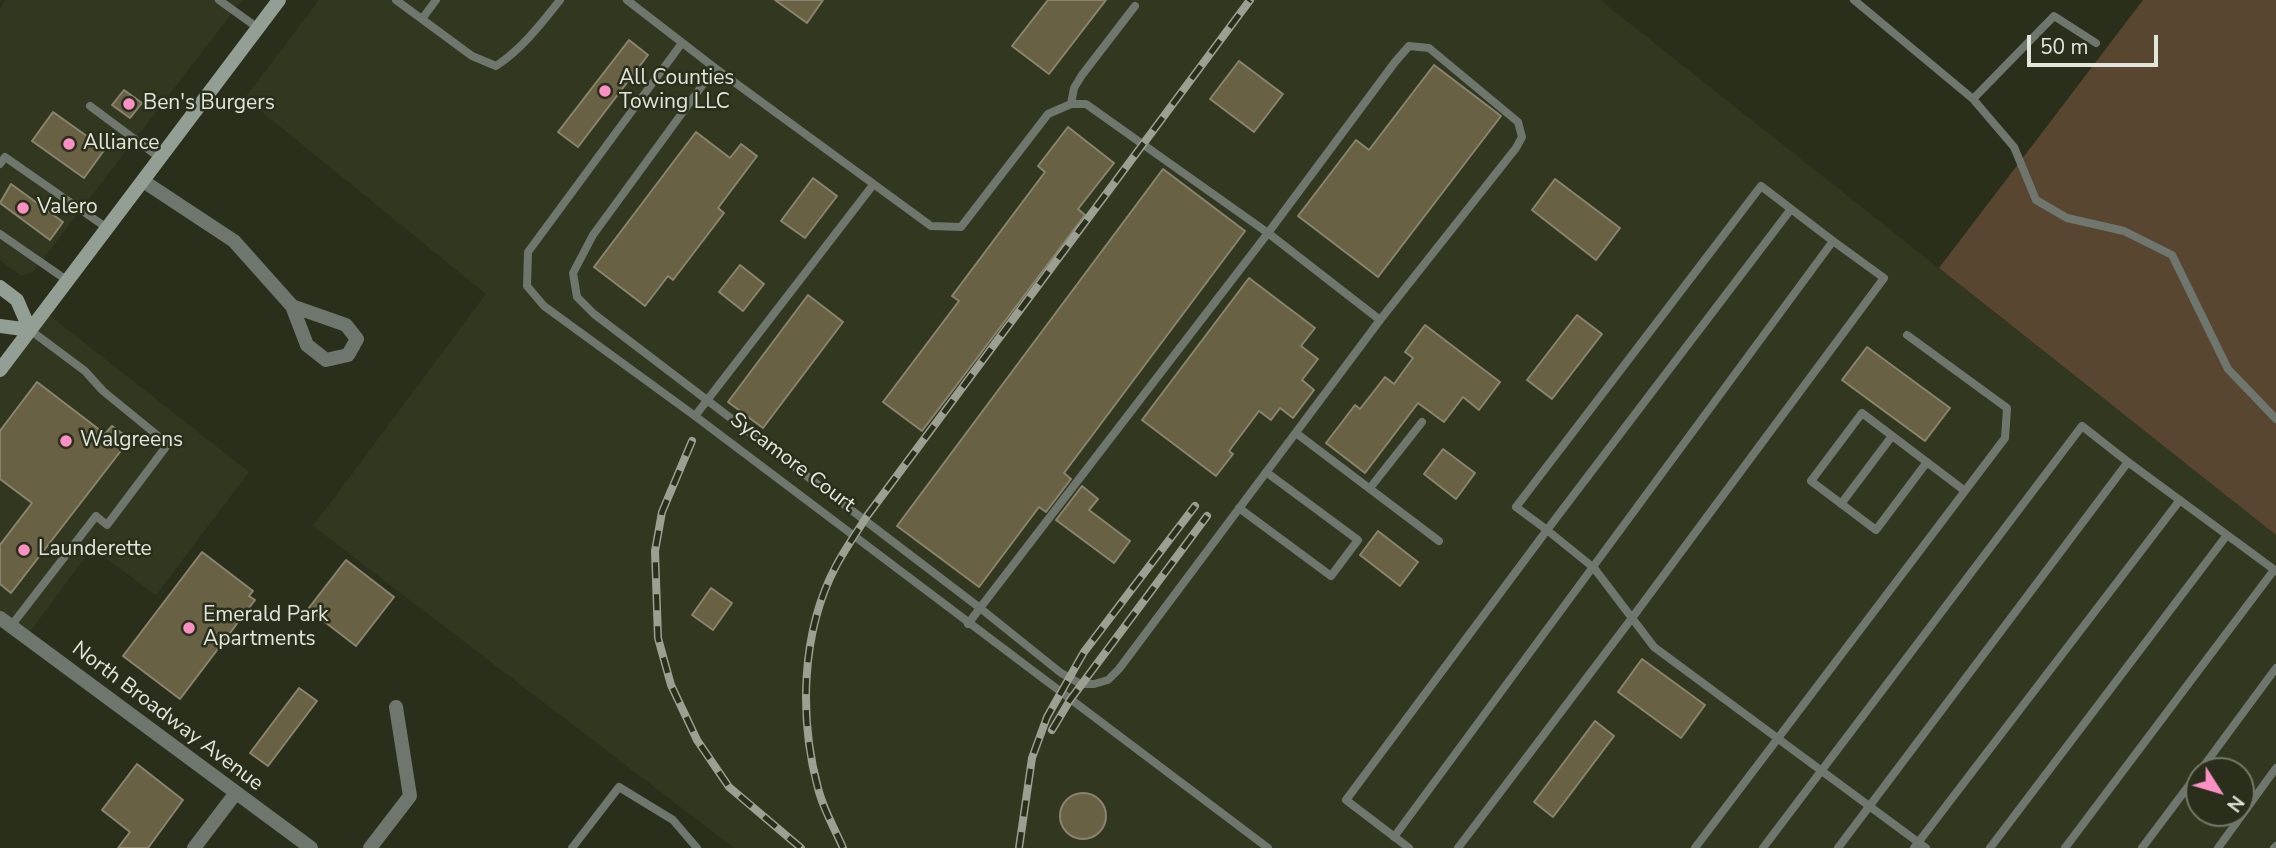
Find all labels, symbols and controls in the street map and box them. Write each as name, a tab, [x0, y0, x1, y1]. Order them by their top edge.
scale bar	[2031, 21, 2162, 65]
text: 50 m	[2040, 33, 2089, 61]
place label: All Counties Towing LLC	[619, 66, 734, 116]
marker: All Counties Towing LLC	[597, 83, 613, 99]
place label: Ben's Burgers	[143, 91, 275, 117]
marker: Ben's Burgers	[121, 96, 137, 112]
place label: Alliance	[83, 131, 159, 157]
marker: Alliance	[61, 136, 77, 152]
place label: Valero	[37, 195, 98, 221]
marker: Valero	[15, 200, 31, 216]
street label: Sycamore Court	[724, 408, 860, 518]
place label: Walgreens	[80, 428, 183, 454]
marker: Walgreens	[58, 433, 74, 449]
place label: Launderette	[38, 537, 152, 563]
marker: Launderette	[16, 542, 32, 558]
place label: Emerald Park Apartments	[203, 603, 329, 653]
marker: Emerald Park Apartments	[181, 620, 197, 636]
street label: North Broadway Avenue	[66, 637, 268, 797]
north arrow	[2185, 757, 2255, 827]
text: N	[2221, 790, 2250, 817]

